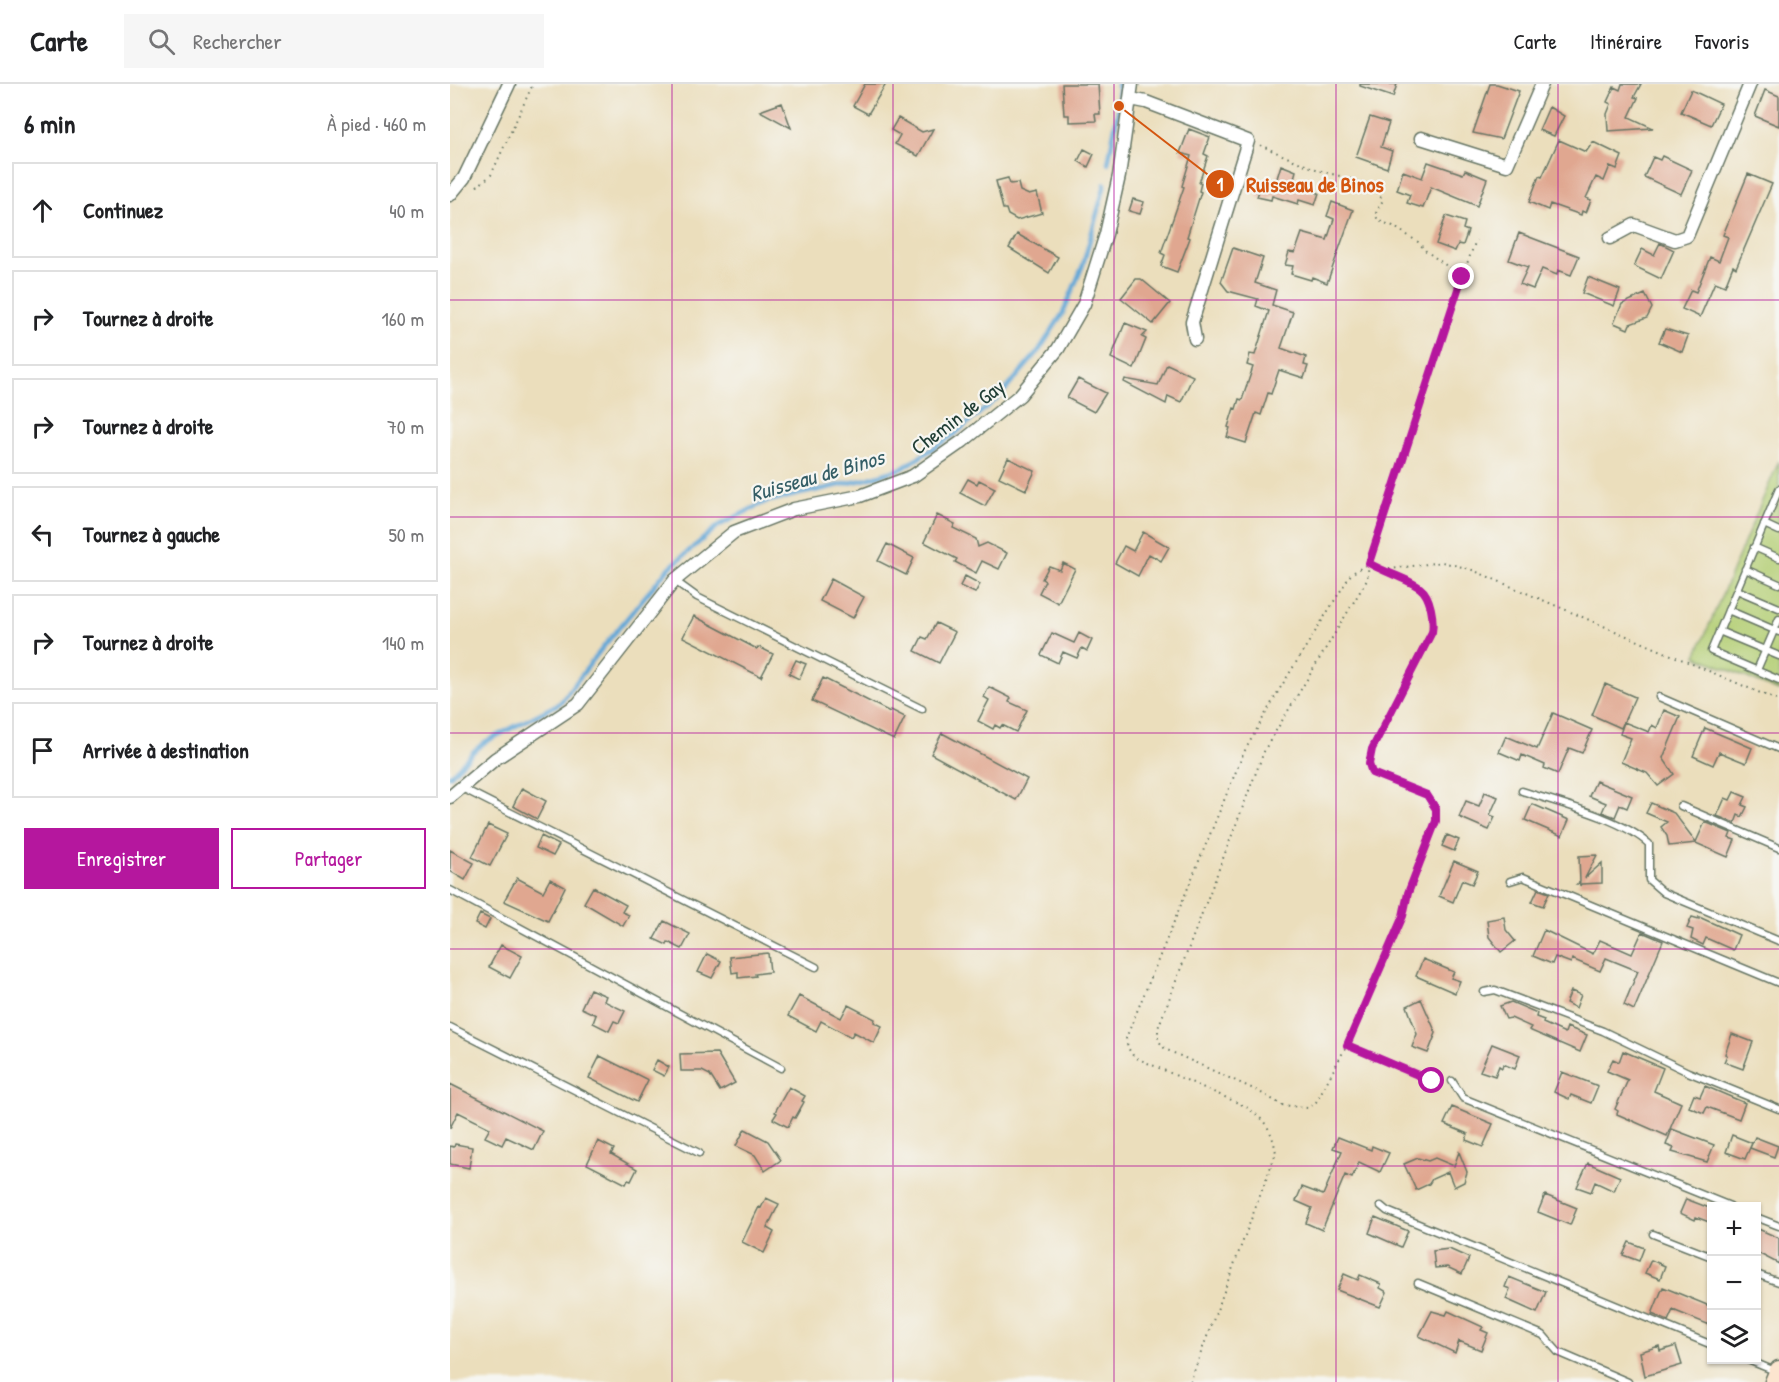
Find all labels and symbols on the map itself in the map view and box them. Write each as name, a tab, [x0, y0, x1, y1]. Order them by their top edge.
callout: Ruisseau de Binos	[1205, 164, 1396, 204]
text: Ruisseau de Binos	[1246, 169, 1384, 199]
text: 1	[1217, 172, 1224, 197]
route end	[1448, 263, 1474, 289]
street label: Chemin de Gay	[905, 372, 1011, 461]
water label: Ruisseau de Binos	[747, 441, 890, 508]
route start	[1418, 1067, 1444, 1093]

